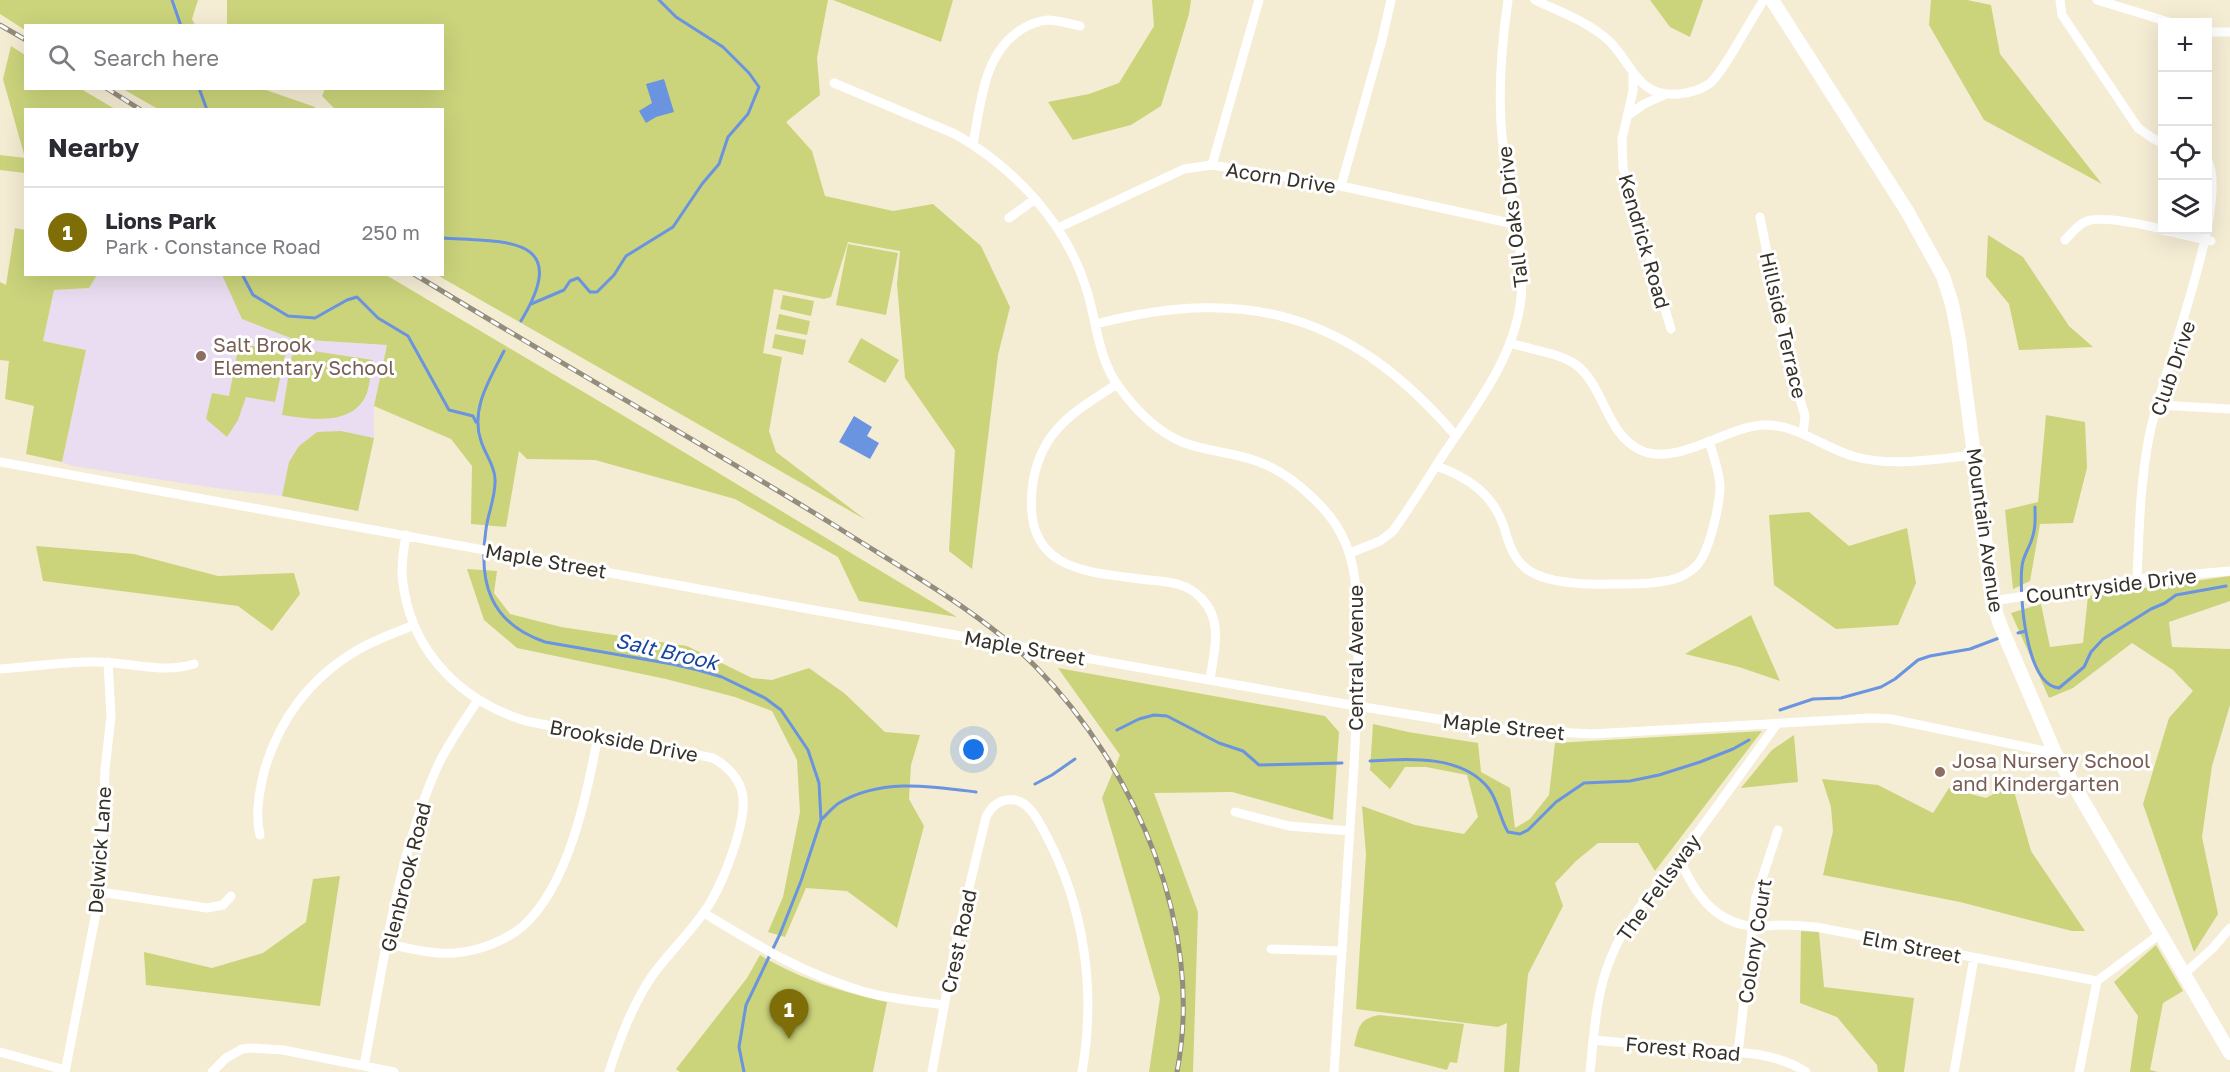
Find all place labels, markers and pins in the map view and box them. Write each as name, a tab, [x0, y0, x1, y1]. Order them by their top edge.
place label: Salt Brook Elementary School	[213, 332, 395, 379]
marker: Salt Brook Elementary School	[194, 349, 208, 363]
place label: Josa Nursery School and Kindergarten	[1952, 748, 2150, 795]
marker: Josa Nursery School and Kindergarten	[1933, 765, 1947, 779]
pin: 1	[770, 990, 808, 1039]

